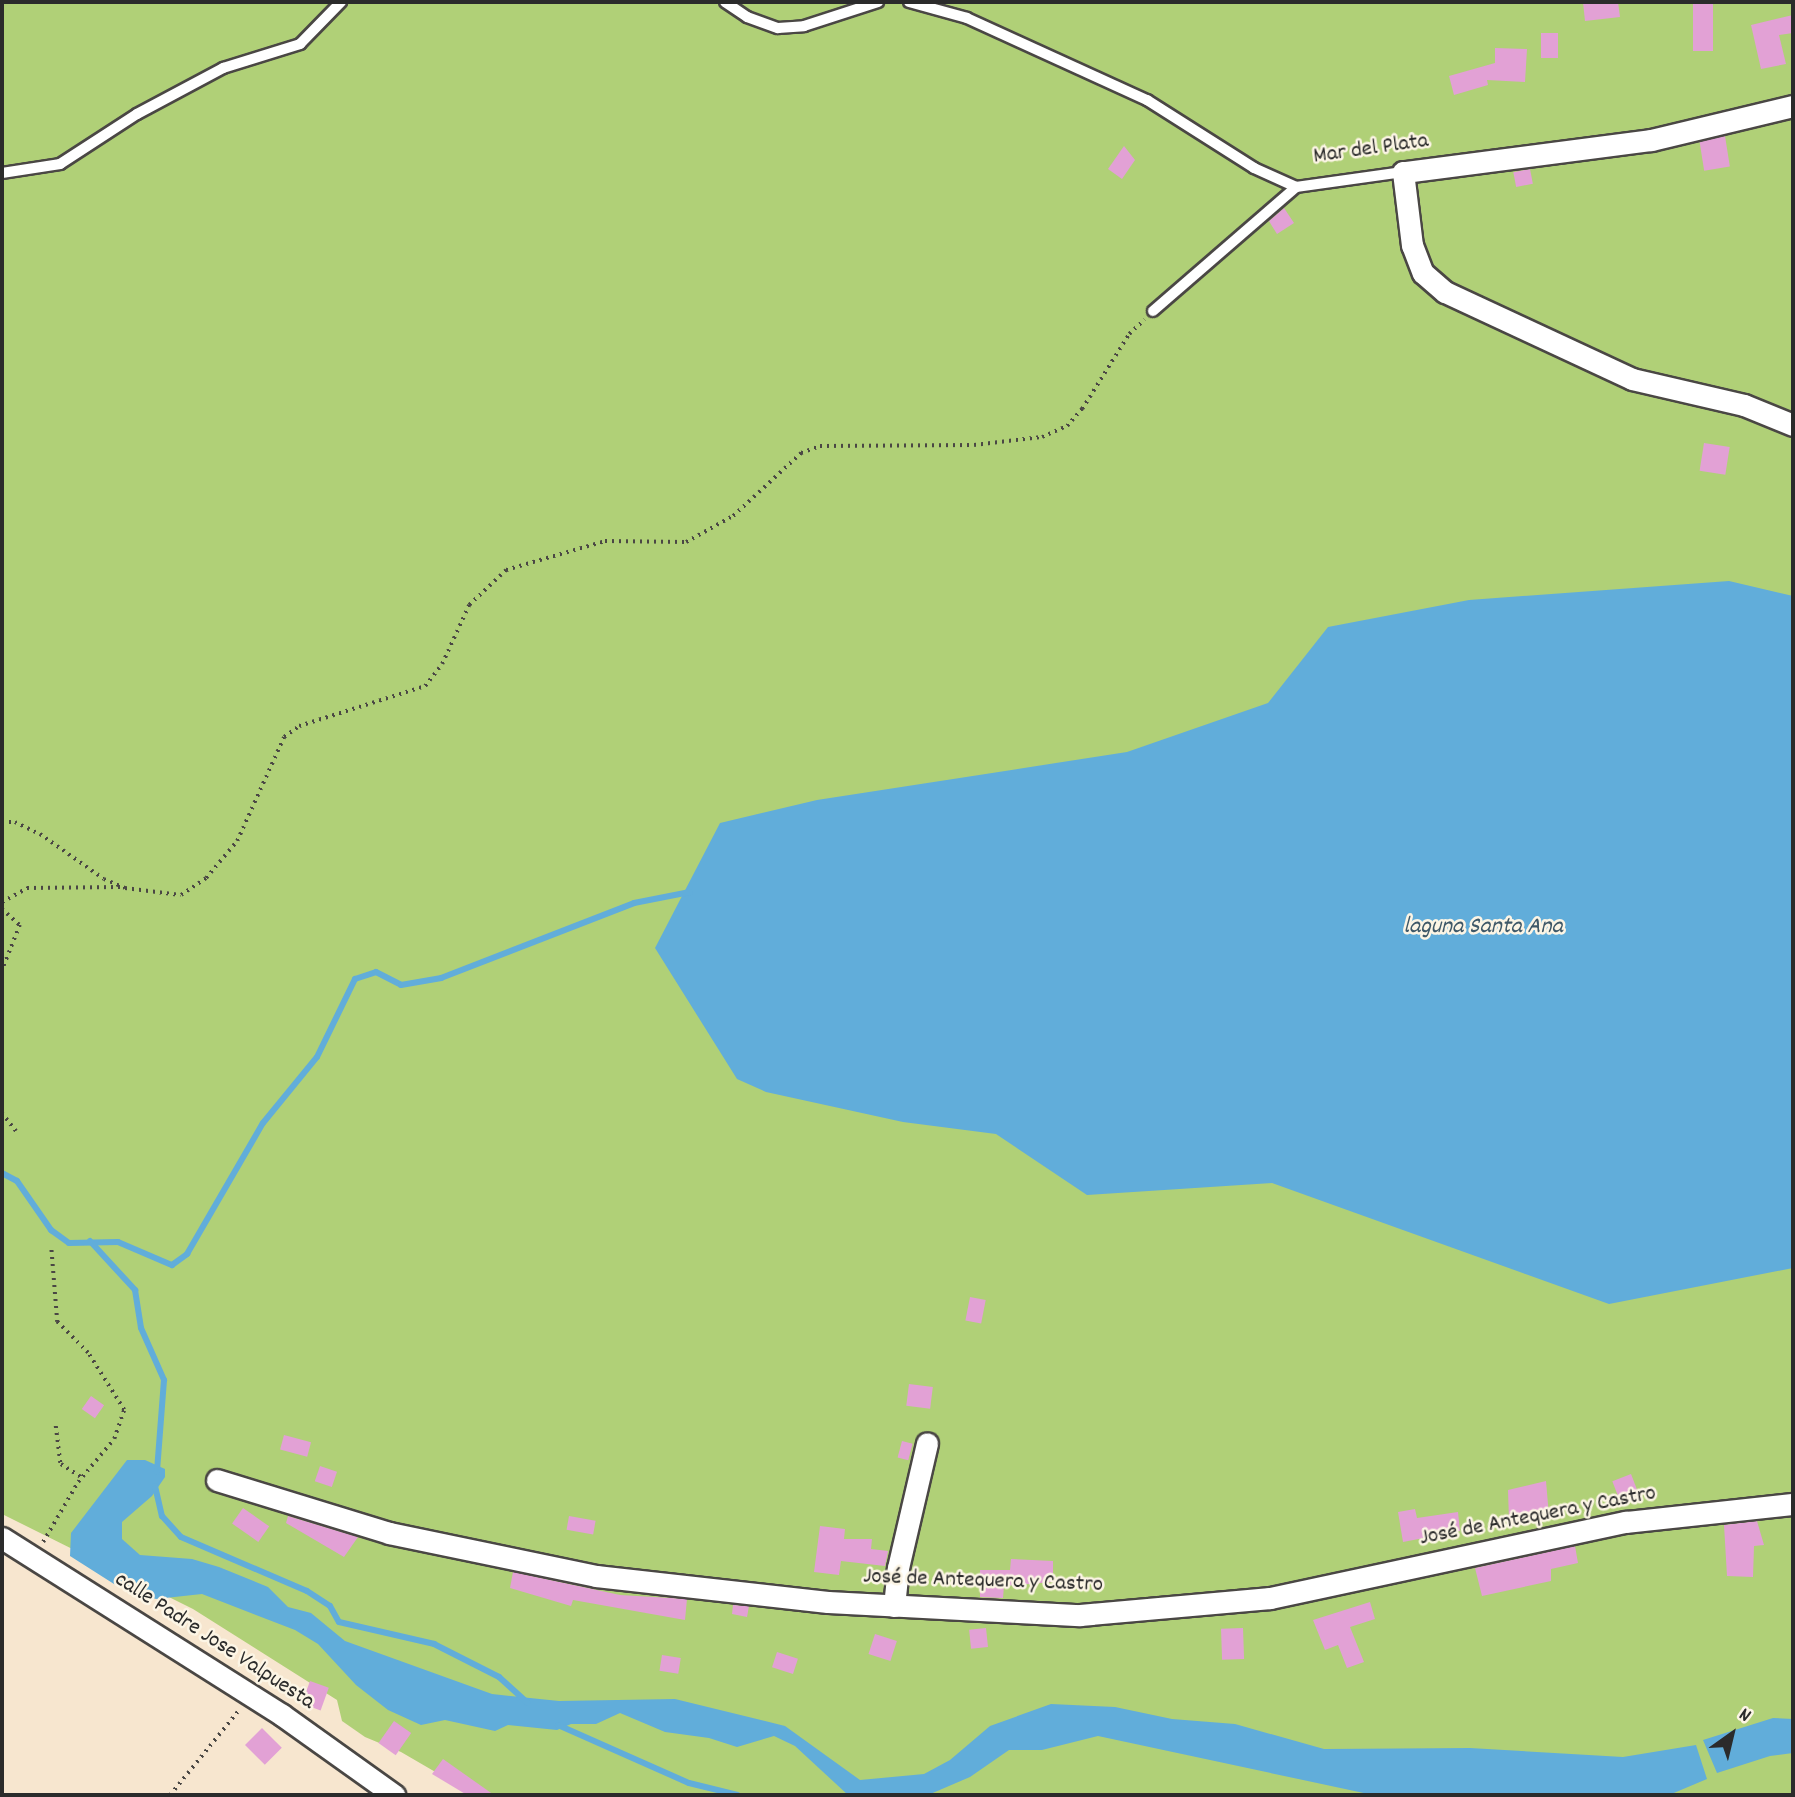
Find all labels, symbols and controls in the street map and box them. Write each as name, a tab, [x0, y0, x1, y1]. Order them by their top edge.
street label: Mar del Plata	[1312, 128, 1430, 172]
water label: laguna Santa Ana	[1403, 914, 1563, 942]
street label: José de Antequera y Castro	[1418, 1481, 1658, 1553]
street label: José de Antequera y Castro	[863, 1564, 1103, 1600]
street label: calle Padre Jose Valpuesta	[109, 1567, 319, 1717]
north arrow	[1697, 1699, 1767, 1769]
text: N	[1733, 1702, 1755, 1730]

